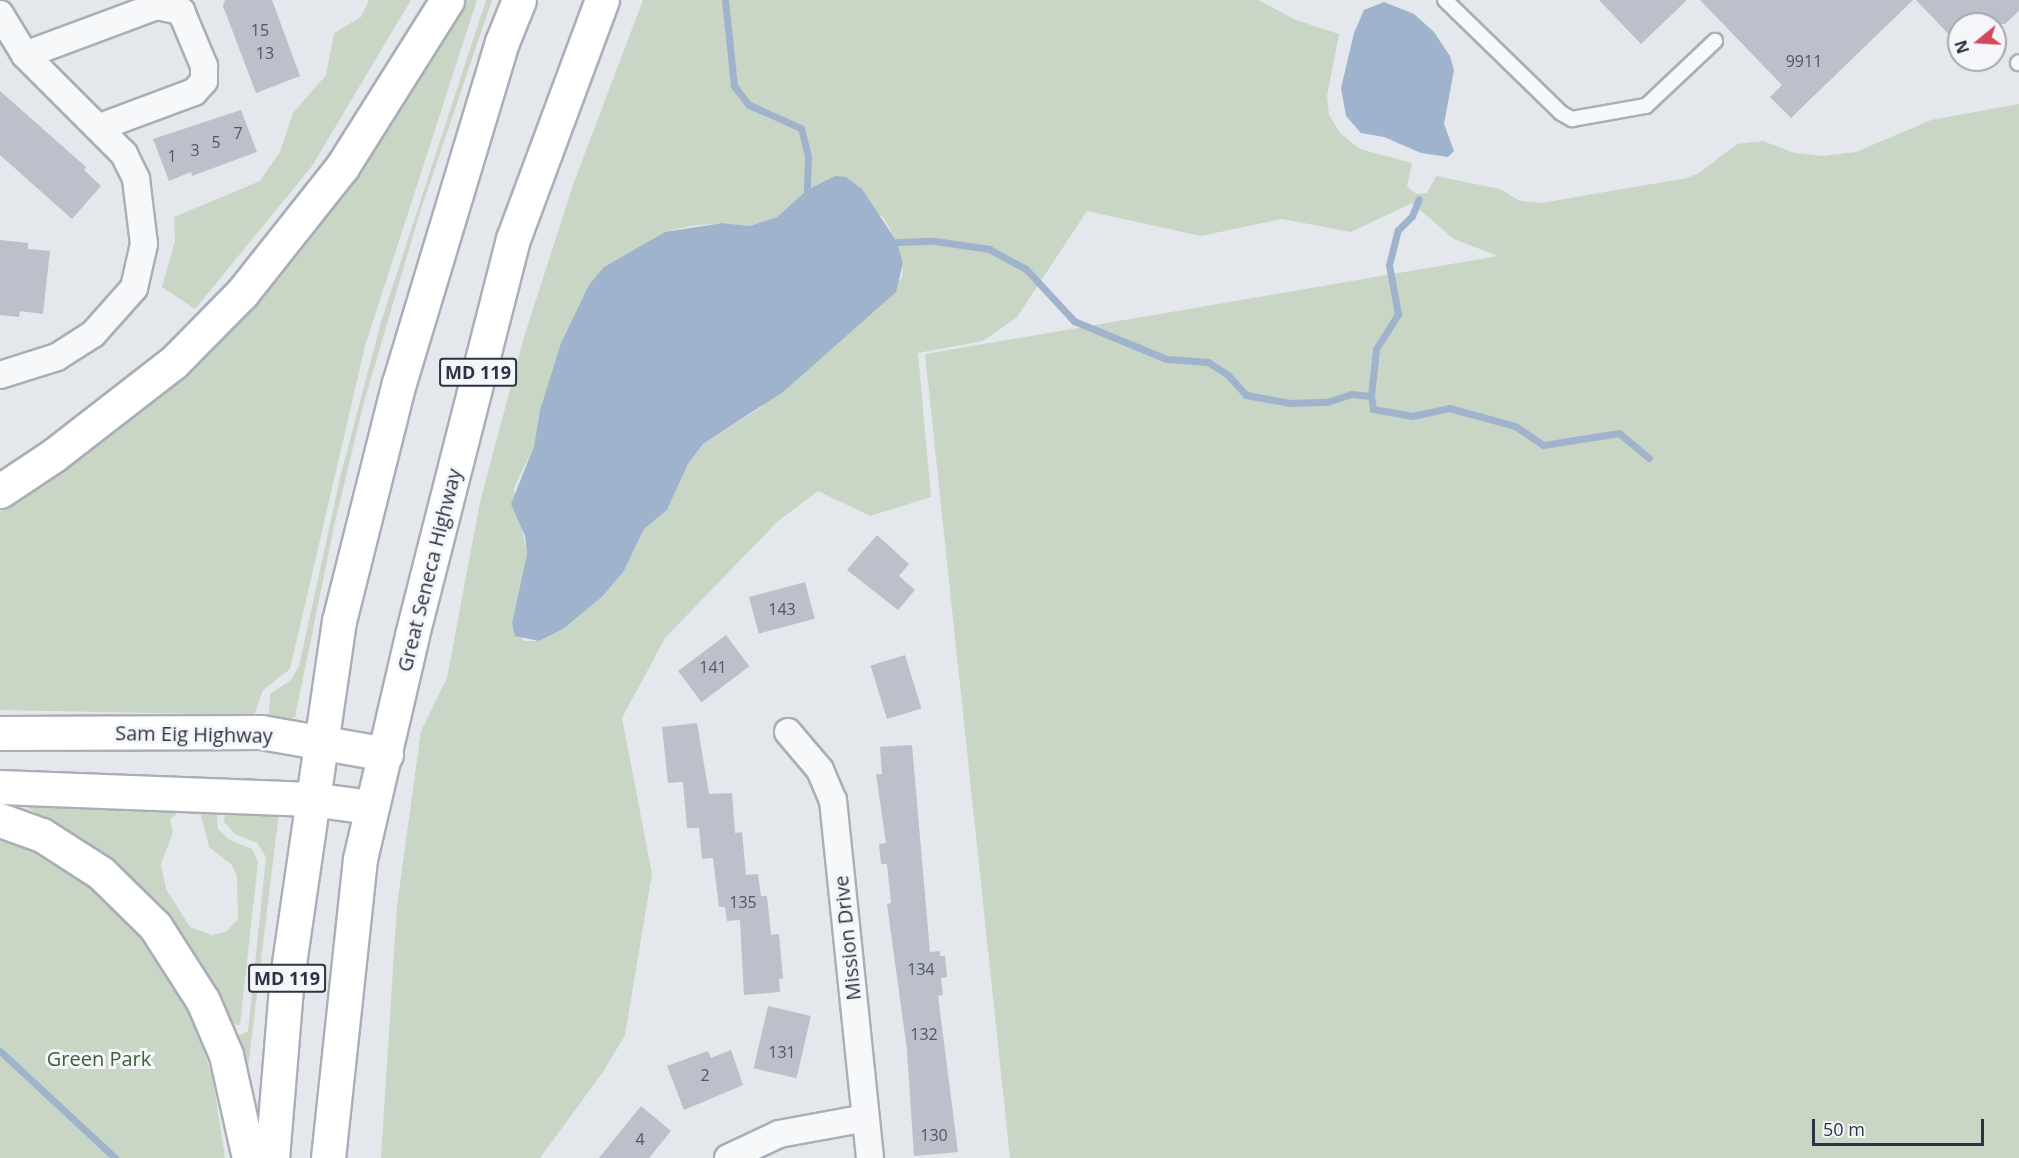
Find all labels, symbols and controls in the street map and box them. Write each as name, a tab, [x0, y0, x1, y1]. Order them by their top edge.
north arrow	[1947, 12, 2007, 72]
house number: 15	[251, 20, 269, 40]
text: N	[1949, 37, 1974, 57]
house number: 13	[256, 43, 274, 63]
house number: 9911	[1786, 51, 1822, 71]
house number: 7	[233, 123, 243, 143]
house number: 5	[211, 132, 221, 152]
house number: 3	[190, 140, 200, 160]
house number: 1	[167, 146, 177, 166]
road number: MD 119	[439, 357, 517, 387]
street label: Great Seneca Highway	[392, 466, 466, 674]
house number: 143	[768, 599, 796, 619]
house number: 141	[699, 657, 727, 677]
street label: Sam Eig Highway	[115, 721, 273, 747]
street label: Mission Drive	[829, 874, 865, 1002]
house number: 135	[729, 892, 757, 912]
house number: 134	[907, 959, 935, 979]
road number: MD 119	[248, 963, 326, 993]
house number: 132	[910, 1024, 938, 1044]
house number: 131	[768, 1042, 796, 1062]
park label: Green Park	[47, 1046, 151, 1070]
house number: 2	[700, 1065, 710, 1085]
scale bar	[1815, 1107, 1988, 1145]
text: 50 m	[1823, 1117, 1865, 1141]
house number: 130	[920, 1125, 948, 1145]
house number: 4	[635, 1129, 645, 1149]

